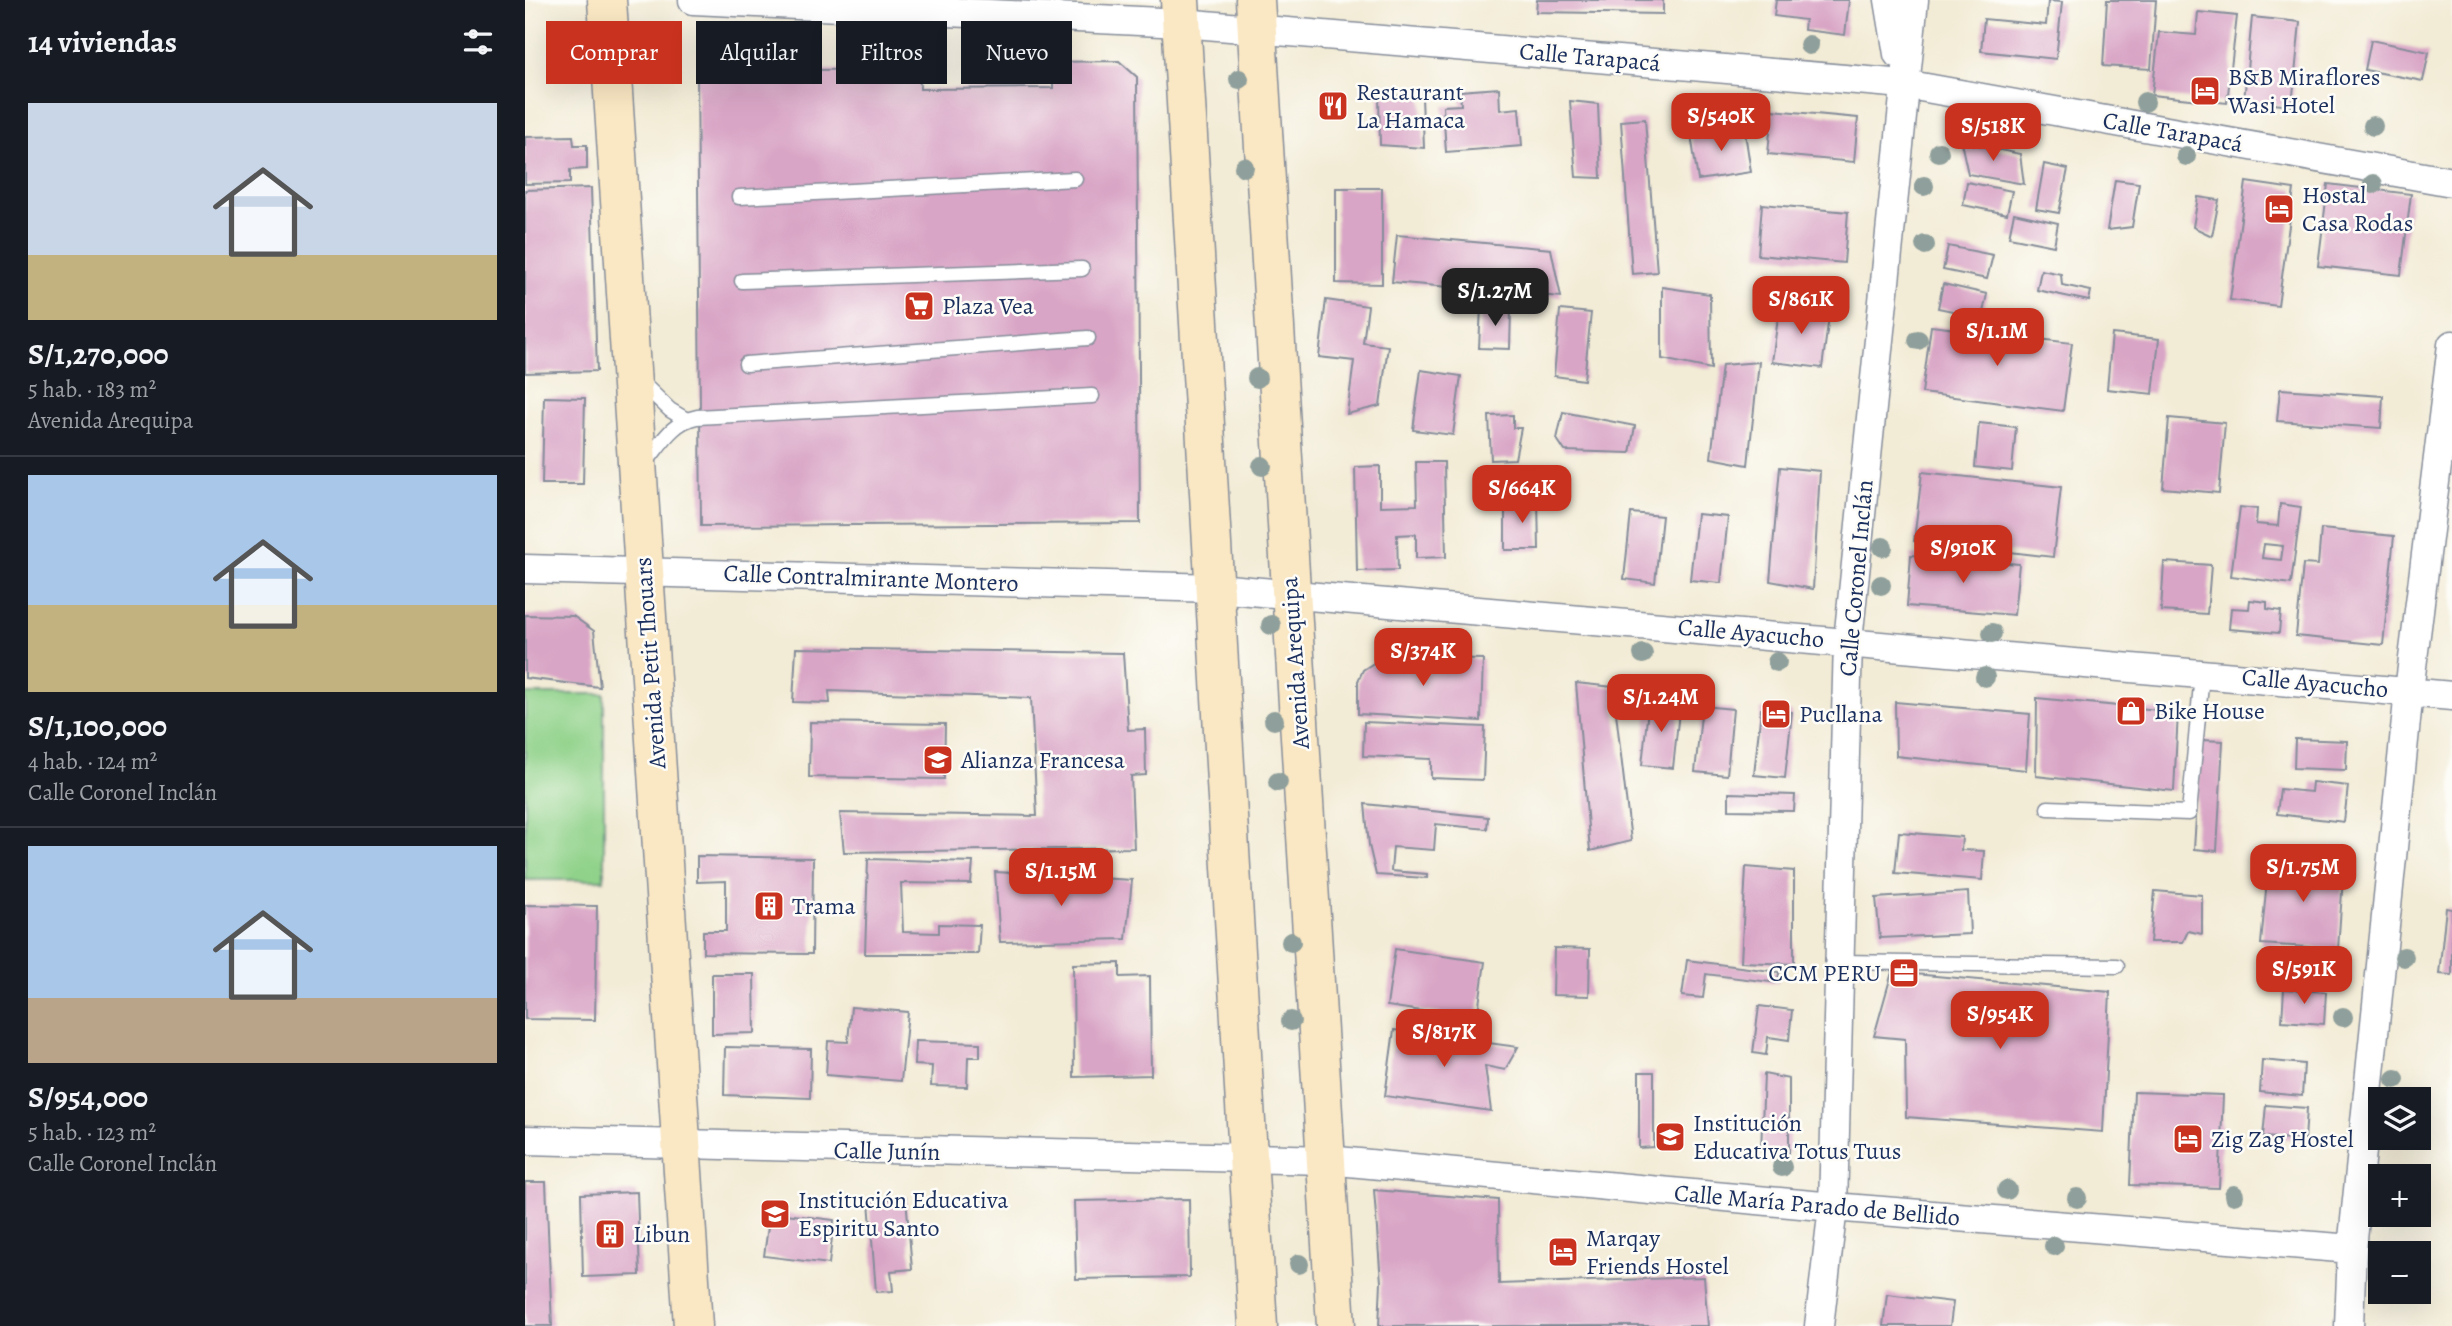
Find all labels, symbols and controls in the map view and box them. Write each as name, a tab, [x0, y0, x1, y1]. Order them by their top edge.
chip: Comprar	[546, 21, 682, 84]
chip: Alquilar	[696, 21, 822, 84]
chip: Filtros	[836, 21, 947, 84]
chip: Nuevo	[961, 21, 1072, 84]
text: 14 viviendas	[28, 22, 177, 62]
icon: filters	[459, 23, 497, 61]
street label: Calle Tarapacá	[1518, 35, 1663, 79]
place label: B&B Miraflores Wasi Hotel	[2227, 61, 2380, 121]
hotel icon: B&B Miraflores Wasi Hotel	[2188, 74, 2222, 108]
place label: Restaurant La Hamaca	[1356, 76, 1466, 136]
restaurant icon: Restaurant La Hamaca	[1316, 89, 1350, 123]
pin: S/540K	[1664, 94, 1778, 153]
text: S/540K	[1687, 100, 1755, 131]
pin: S/518K	[1936, 104, 2050, 163]
street label: Calle Tarapacá	[2100, 104, 2246, 160]
text: S/518K	[1961, 110, 2025, 141]
icon: home	[200, 149, 326, 275]
place label: Hostal Casa Rodas	[2302, 179, 2413, 239]
hotel icon: Hostal Casa Rodas	[2262, 192, 2296, 226]
pin: S/1.27M	[1430, 268, 1560, 328]
text: S/1.27M	[1458, 275, 1532, 306]
pin: S/861K	[1744, 276, 1858, 336]
text: S/861K	[1768, 283, 1834, 314]
supermarket icon: Plaza Vea	[902, 289, 936, 323]
place label: Plaza Vea	[942, 290, 1035, 322]
pin: S/1.1M	[1940, 308, 2054, 368]
text: S/1.1M	[1966, 315, 2028, 346]
text: S/1,270,000	[28, 334, 169, 374]
text: 5 hab. · 183 m²	[28, 374, 156, 405]
text: Avenida Arequipa	[28, 405, 193, 436]
pin: S/664K	[1465, 466, 1579, 525]
text: S/664K	[1488, 472, 1556, 503]
street label: Calle Coronel Inclán	[1831, 478, 1881, 678]
icon: home	[200, 521, 326, 647]
pin: S/910K	[1906, 526, 2020, 585]
text: S/910K	[1930, 532, 1996, 563]
street label: Avenida Petit Thouars	[627, 556, 673, 771]
street label: Calle Contralmirante Montero	[723, 557, 1019, 599]
street label: Avenida Arequipa	[1273, 575, 1317, 751]
street label: Calle Ayacucho	[1677, 611, 1825, 655]
pin: S/374K	[1366, 628, 1480, 688]
text: S/374K	[1390, 635, 1456, 666]
street label: Calle Ayacucho	[2241, 661, 2389, 705]
pin: S/1.24M	[1596, 674, 1726, 734]
text: S/1.24M	[1623, 681, 1699, 712]
shop icon: Bike House	[2114, 694, 2148, 728]
place label: Bike House	[2154, 695, 2265, 727]
hotel icon: Pucllana	[1759, 697, 1793, 731]
place label: Pucllana	[1799, 698, 1883, 730]
text: S/1,100,000	[28, 706, 167, 746]
school or university icon: Alianza Francesa	[921, 743, 955, 777]
place label: Alianza Francesa	[960, 744, 1126, 776]
text: 4 hab. · 124 m²	[28, 746, 157, 777]
text: Calle Coronel Inclán	[28, 777, 217, 808]
pin: S/1.75M	[2238, 844, 2368, 904]
pin: S/1.15M	[996, 848, 1126, 908]
text: S/1.75M	[2266, 851, 2340, 882]
text: S/1.15M	[1025, 855, 1097, 886]
building icon: Trama	[752, 889, 786, 923]
place label: Trama	[792, 890, 856, 922]
icon: home	[200, 892, 326, 1018]
pin: S/591K	[2247, 946, 2361, 1006]
text: S/591K	[2272, 953, 2336, 984]
office icon: CCM PERU	[1887, 956, 1921, 990]
place label: CCM PERU	[1768, 957, 1881, 989]
pin: S/954K	[1943, 992, 2057, 1051]
text: S/954K	[1967, 998, 2033, 1029]
pin: S/817K	[1387, 1010, 1501, 1069]
text: S/817K	[1412, 1016, 1476, 1047]
text: S/954,000	[28, 1077, 148, 1117]
map controls	[2368, 1087, 2431, 1304]
button: layers	[2368, 1087, 2431, 1150]
place label: Institución Educativa Totus Tuus	[1693, 1107, 1901, 1167]
text: 5 hab. · 123 m²	[28, 1117, 156, 1148]
school or university icon: Institución Educativa Totus Tuus	[1653, 1120, 1687, 1154]
hotel icon: Zig Zag Hostel	[2171, 1122, 2205, 1156]
place label: Zig Zag Hostel	[2211, 1123, 2354, 1155]
street label: Calle Junín	[833, 1134, 941, 1168]
text: Calle Coronel Inclán	[28, 1148, 217, 1179]
button: +	[2368, 1164, 2431, 1227]
street label: Calle María Parado de Bellido	[1673, 1177, 1961, 1233]
place label: Institución Educativa Espiritu Santo	[798, 1184, 1009, 1244]
school or university icon: Institución Educativa Espiritu Santo	[758, 1197, 792, 1231]
building icon: Libun	[593, 1217, 627, 1251]
place label: Libun	[633, 1218, 690, 1250]
place label: Marqay Friends Hostel	[1586, 1222, 1729, 1282]
hotel icon: Marqay Friends Hostel	[1546, 1235, 1580, 1269]
button: −	[2368, 1241, 2431, 1304]

